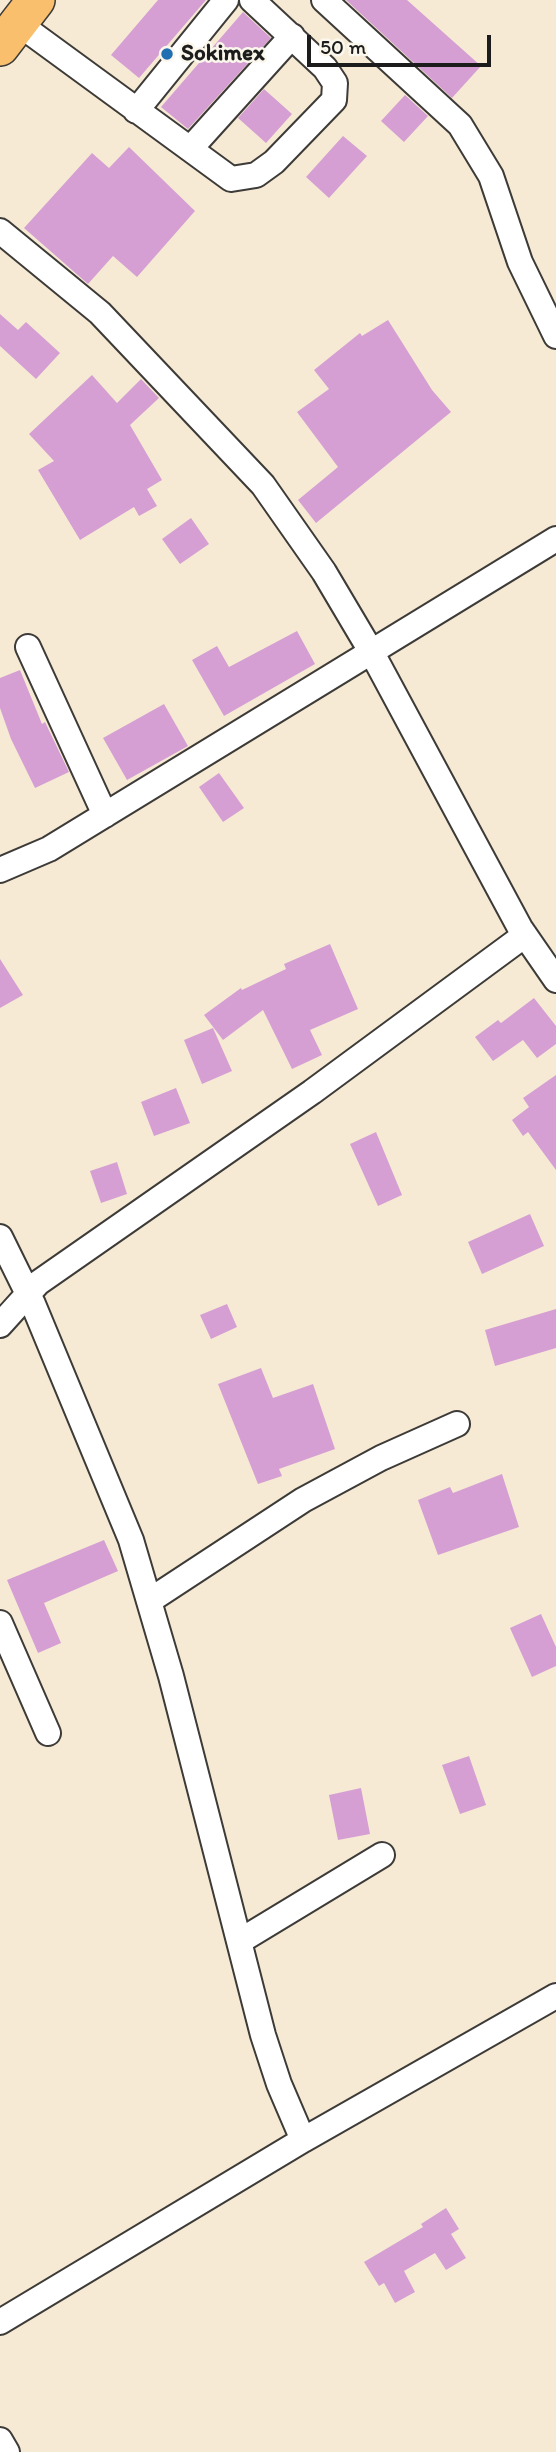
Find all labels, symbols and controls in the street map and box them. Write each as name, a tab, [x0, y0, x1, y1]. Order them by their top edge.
scale bar	[311, 21, 495, 65]
text: 50 m	[320, 34, 366, 59]
place label: Sokimex	[181, 40, 264, 68]
marker: Sokimex	[159, 46, 175, 62]

